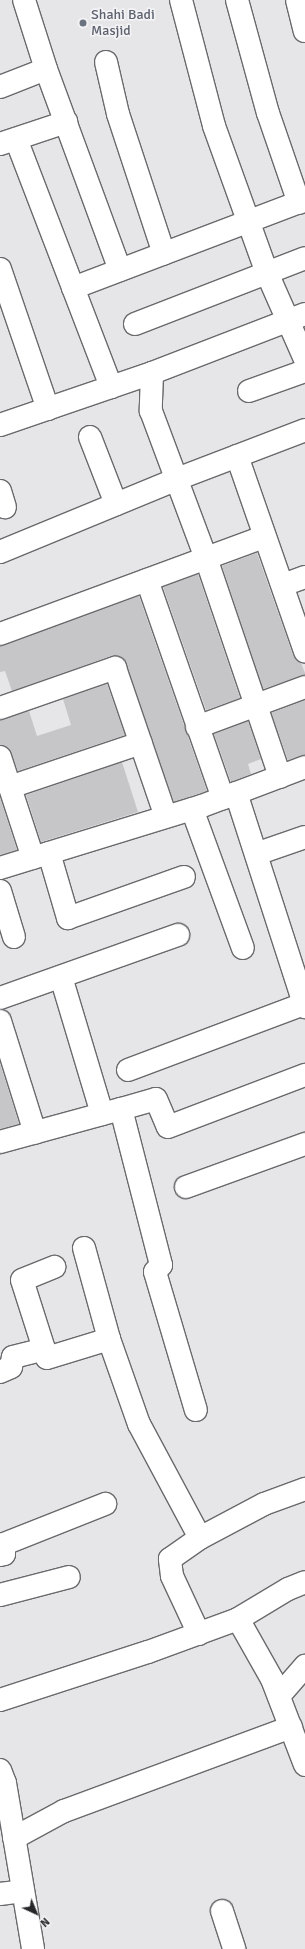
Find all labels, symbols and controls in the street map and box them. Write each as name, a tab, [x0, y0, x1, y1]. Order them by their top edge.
place label: Shahi Badi Masjid	[91, 7, 155, 40]
marker: Shahi Badi Masjid	[78, 18, 88, 28]
north arrow	[16, 1893, 56, 1933]
text: N	[37, 1915, 52, 1929]

